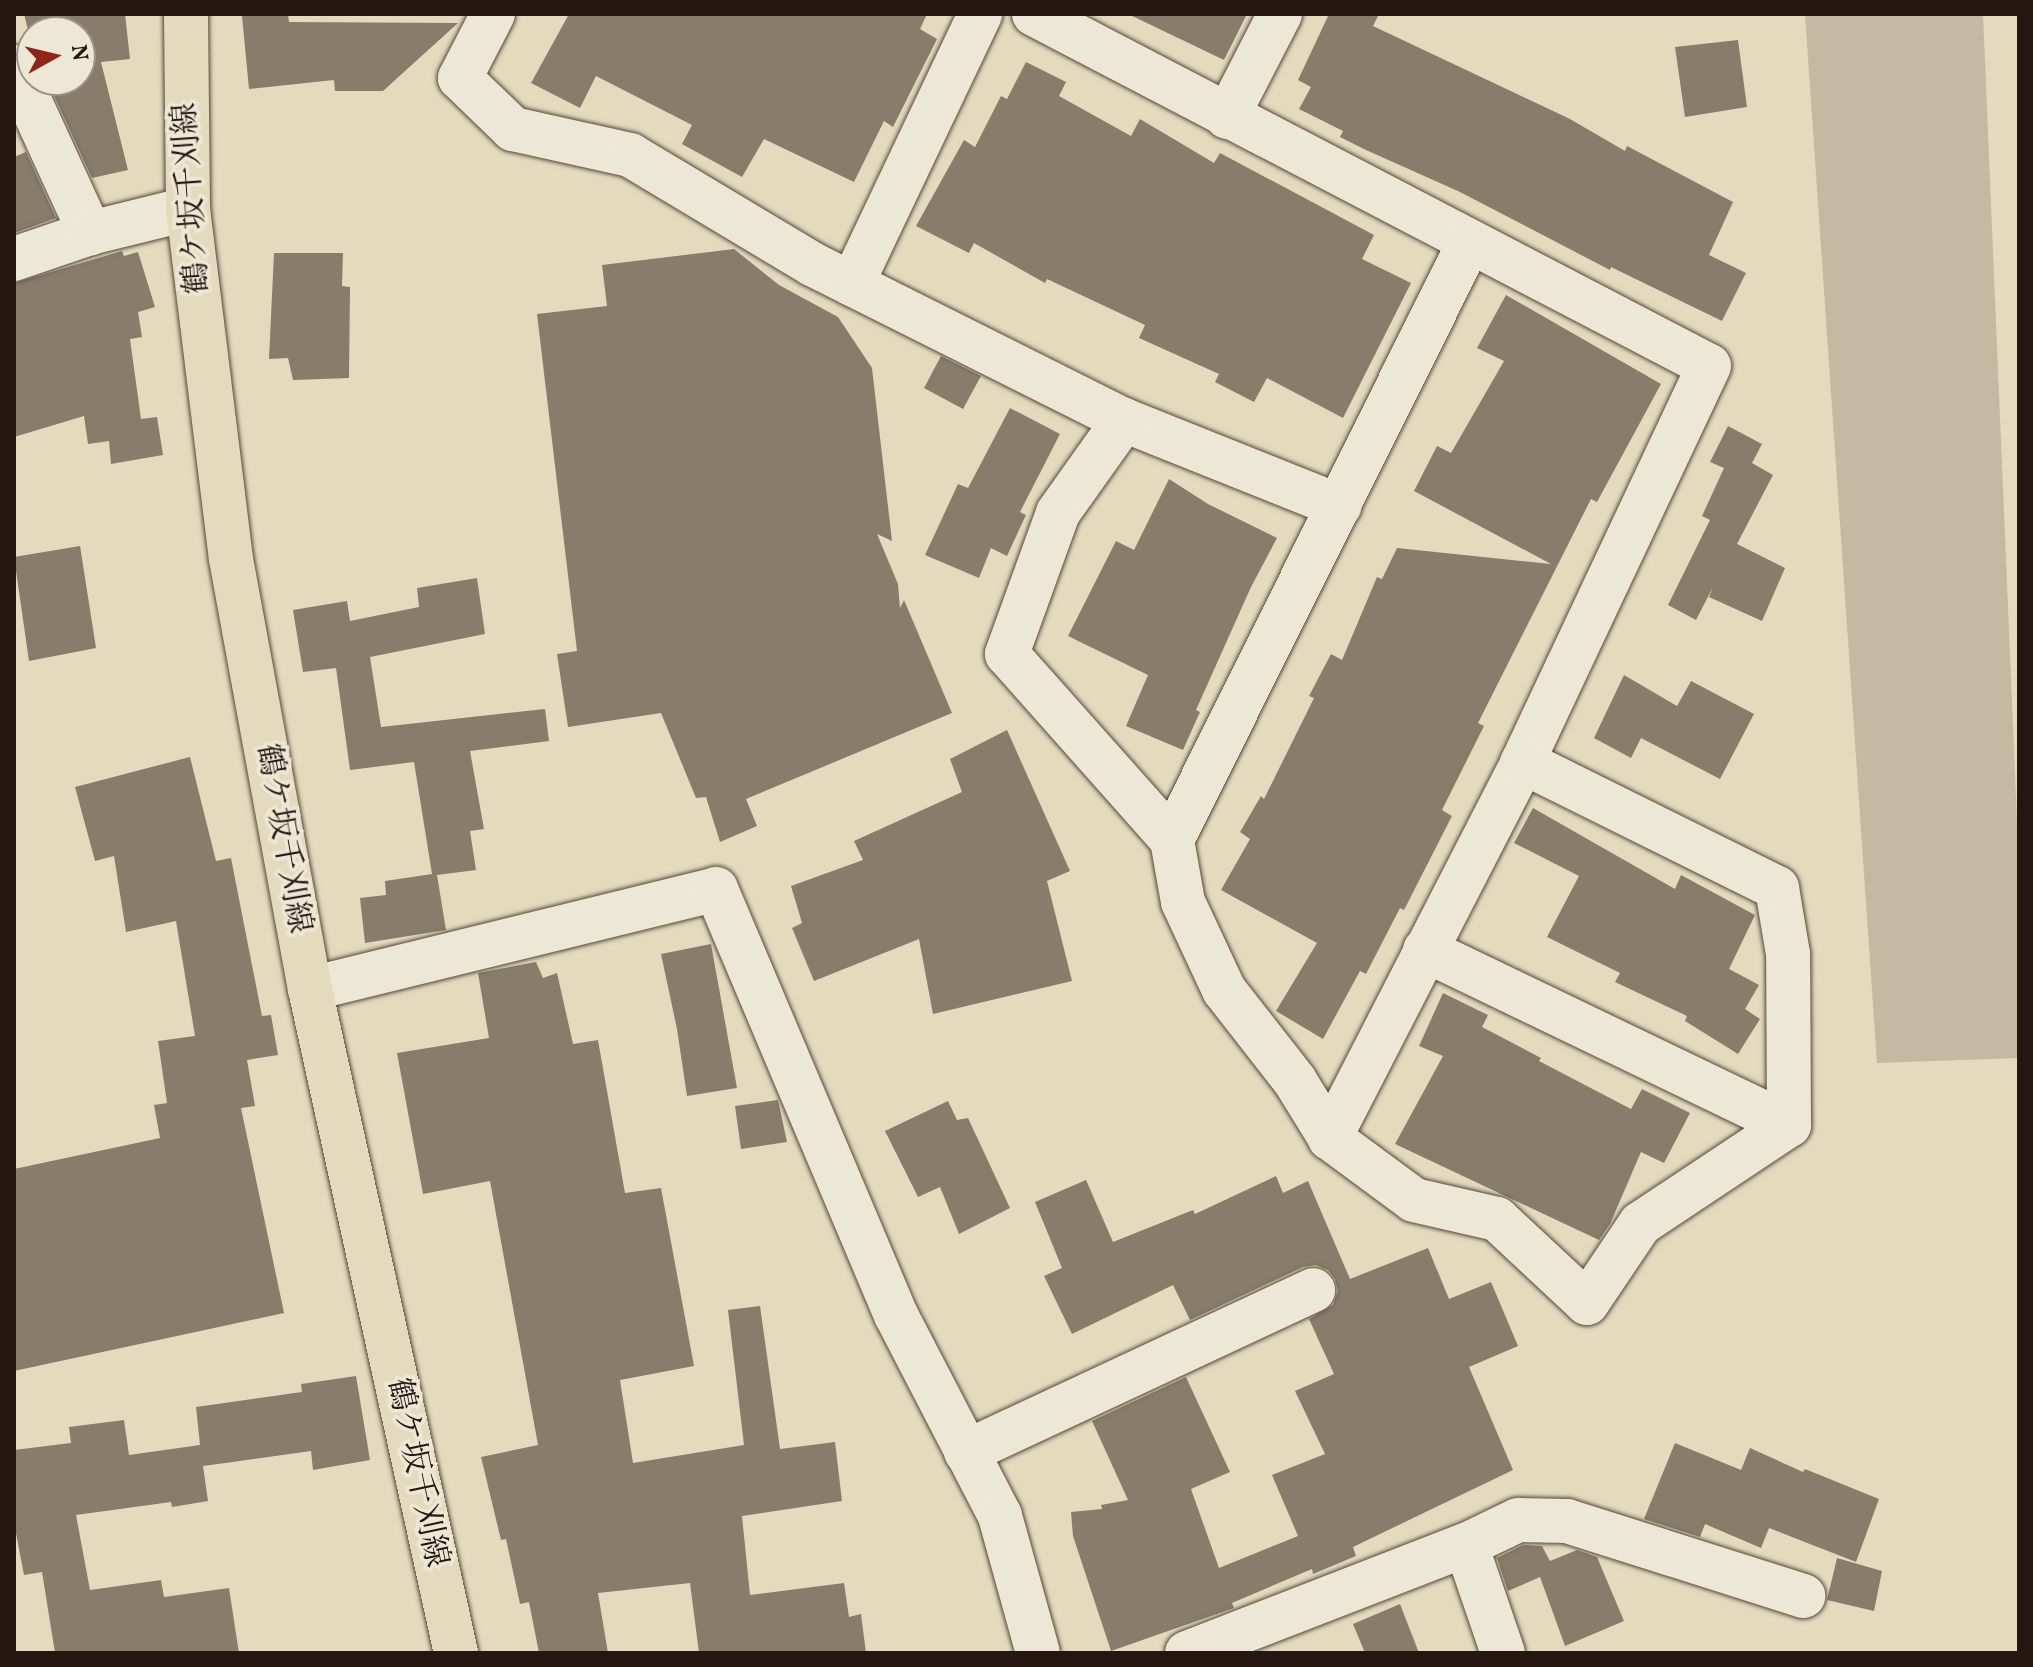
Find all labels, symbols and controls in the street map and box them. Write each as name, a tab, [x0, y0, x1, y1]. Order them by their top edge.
north arrow	[16, 16, 96, 96]
text: N	[62, 43, 95, 63]
street label: 鶴ケ坂千刈線	[167, 101, 219, 295]
street label: 鶴ケ坂千刈線	[246, 741, 318, 937]
street label: 鶴ケ坂千刈線	[377, 1375, 455, 1571]

